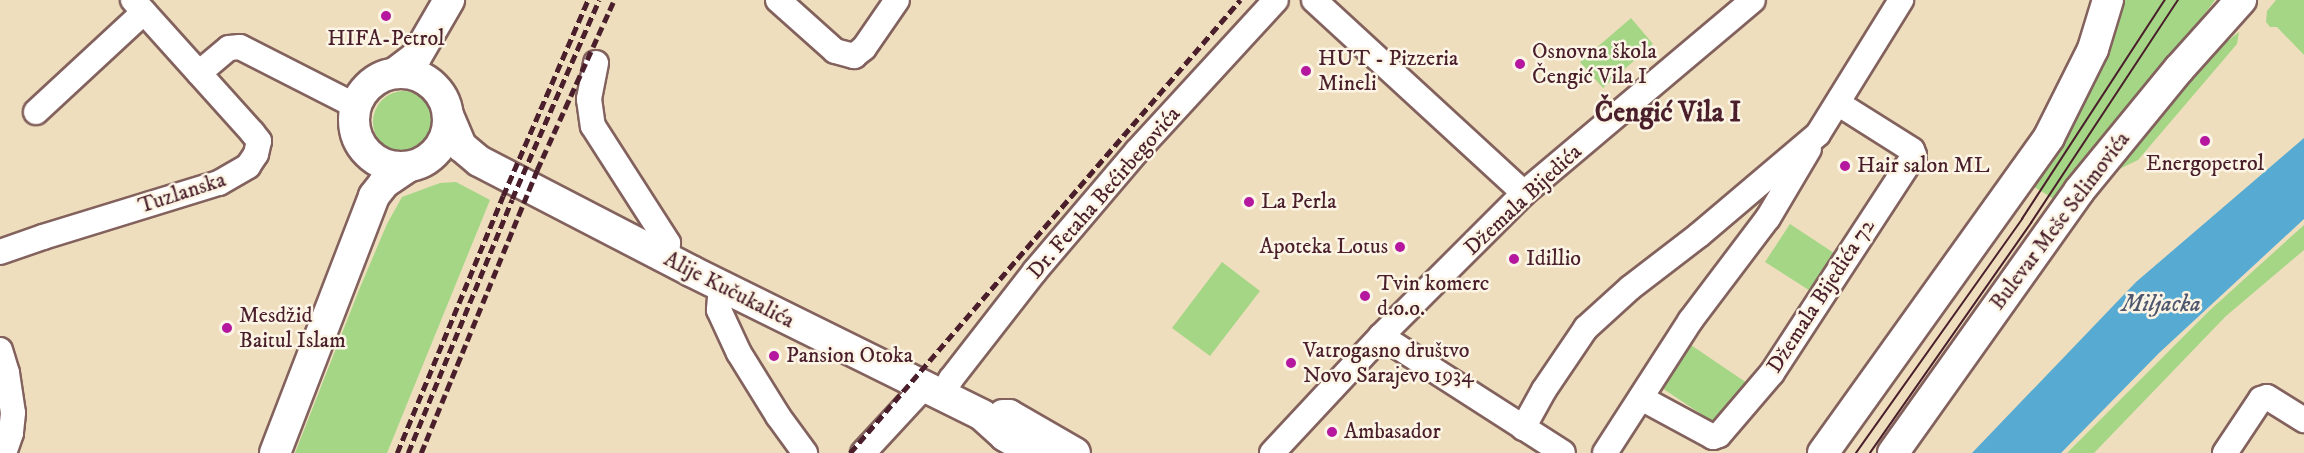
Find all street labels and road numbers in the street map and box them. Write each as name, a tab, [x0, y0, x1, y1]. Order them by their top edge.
street label: Dr. Fetaha Bećirbegovića	[1022, 101, 1186, 285]
street label: Bulevar Meše Selimovića	[1984, 127, 2136, 315]
street label: Džemala Bijedića	[1459, 139, 1587, 261]
street label: Tuzlanska	[135, 167, 229, 219]
street label: Džemala Bijedića 72	[1761, 214, 1881, 378]
street label: Alije Kučukalića	[659, 246, 799, 334]

